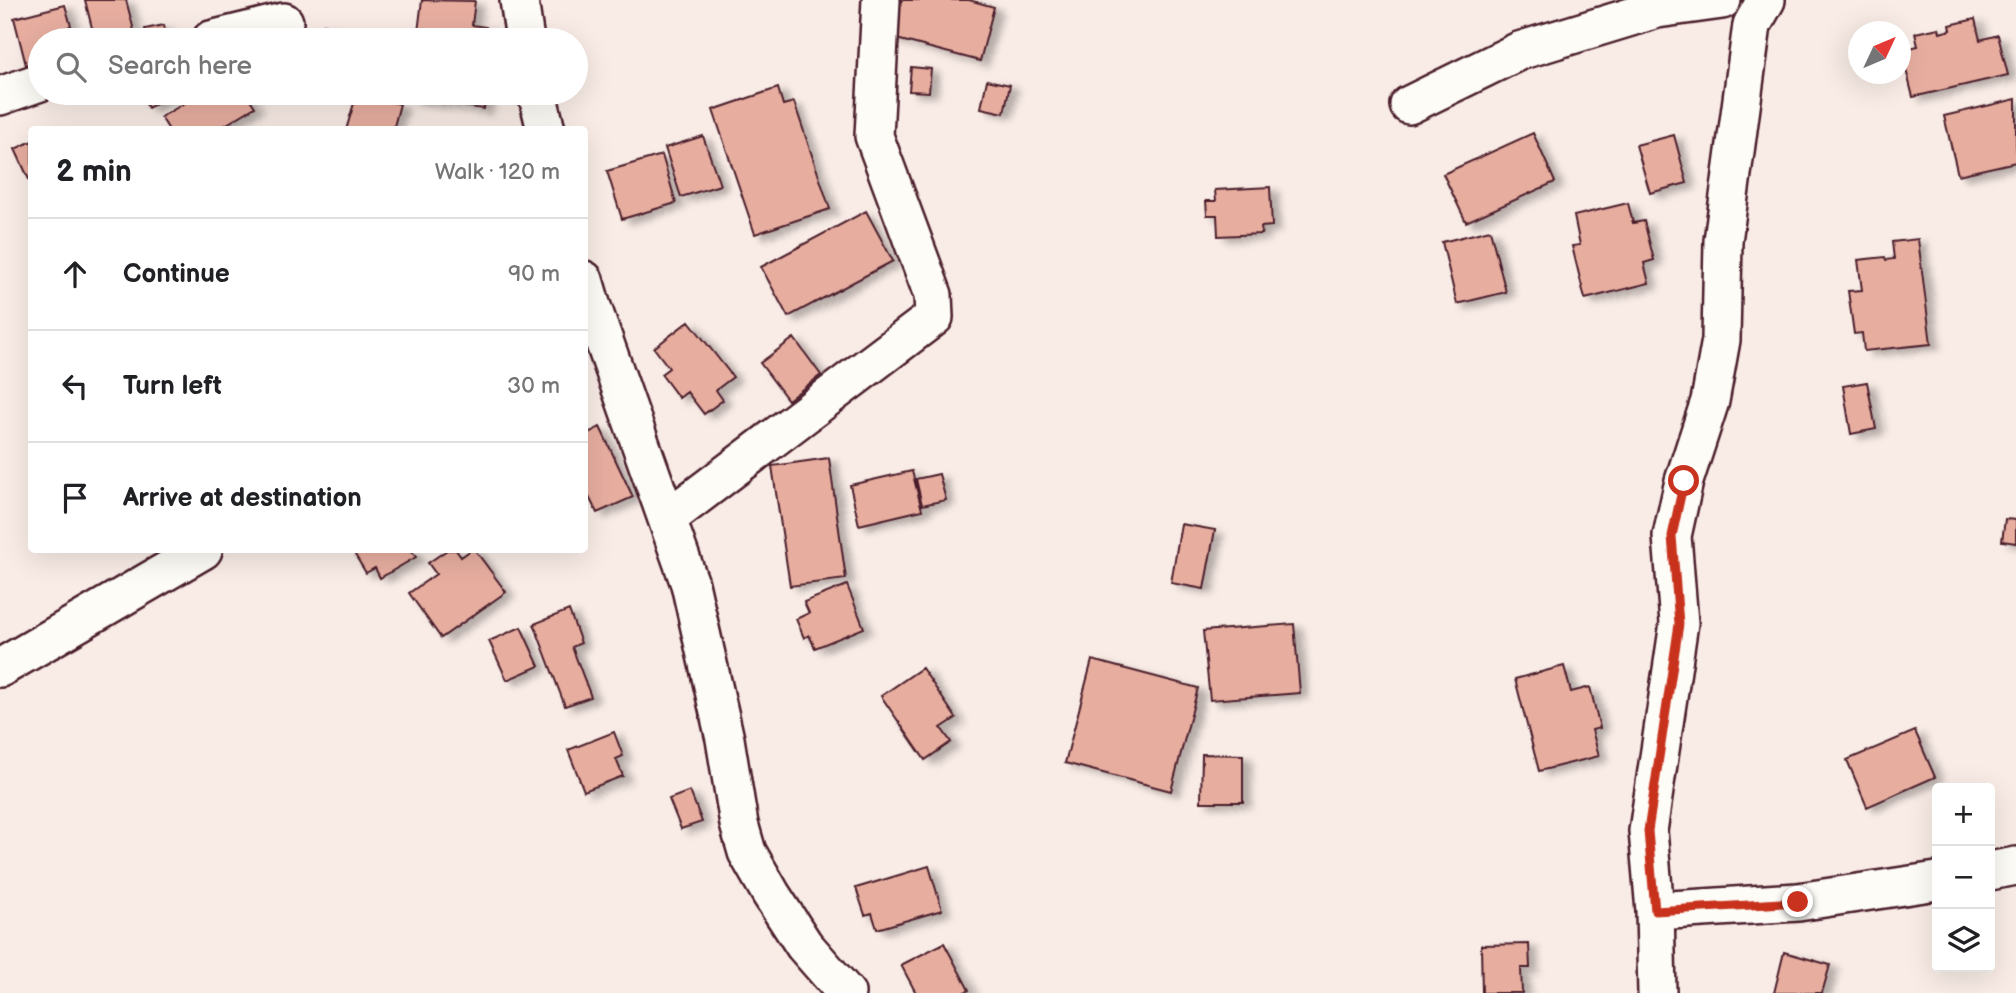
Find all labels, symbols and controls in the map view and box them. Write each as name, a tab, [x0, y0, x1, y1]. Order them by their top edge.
north arrow	[1848, 21, 1911, 84]
search box	[28, 28, 588, 105]
icon: search	[52, 48, 90, 86]
text: Search here	[108, 51, 252, 82]
text: 2 min	[56, 154, 132, 190]
text: Walk · 120 m	[435, 158, 560, 186]
icon: ahead	[56, 255, 94, 293]
text: Continue	[123, 259, 230, 290]
text: 90 m	[508, 260, 560, 288]
icon: left	[56, 367, 94, 405]
text: Turn left	[123, 371, 222, 402]
text: 30 m	[507, 372, 560, 400]
route start	[1668, 465, 1699, 496]
icon: arrive	[56, 479, 94, 517]
text: Arrive at destination	[123, 483, 362, 514]
map controls	[1932, 783, 1995, 972]
button: +	[1932, 783, 1995, 846]
button: −	[1932, 846, 1995, 909]
route end	[1782, 886, 1813, 917]
button: layers	[1932, 909, 1995, 972]

